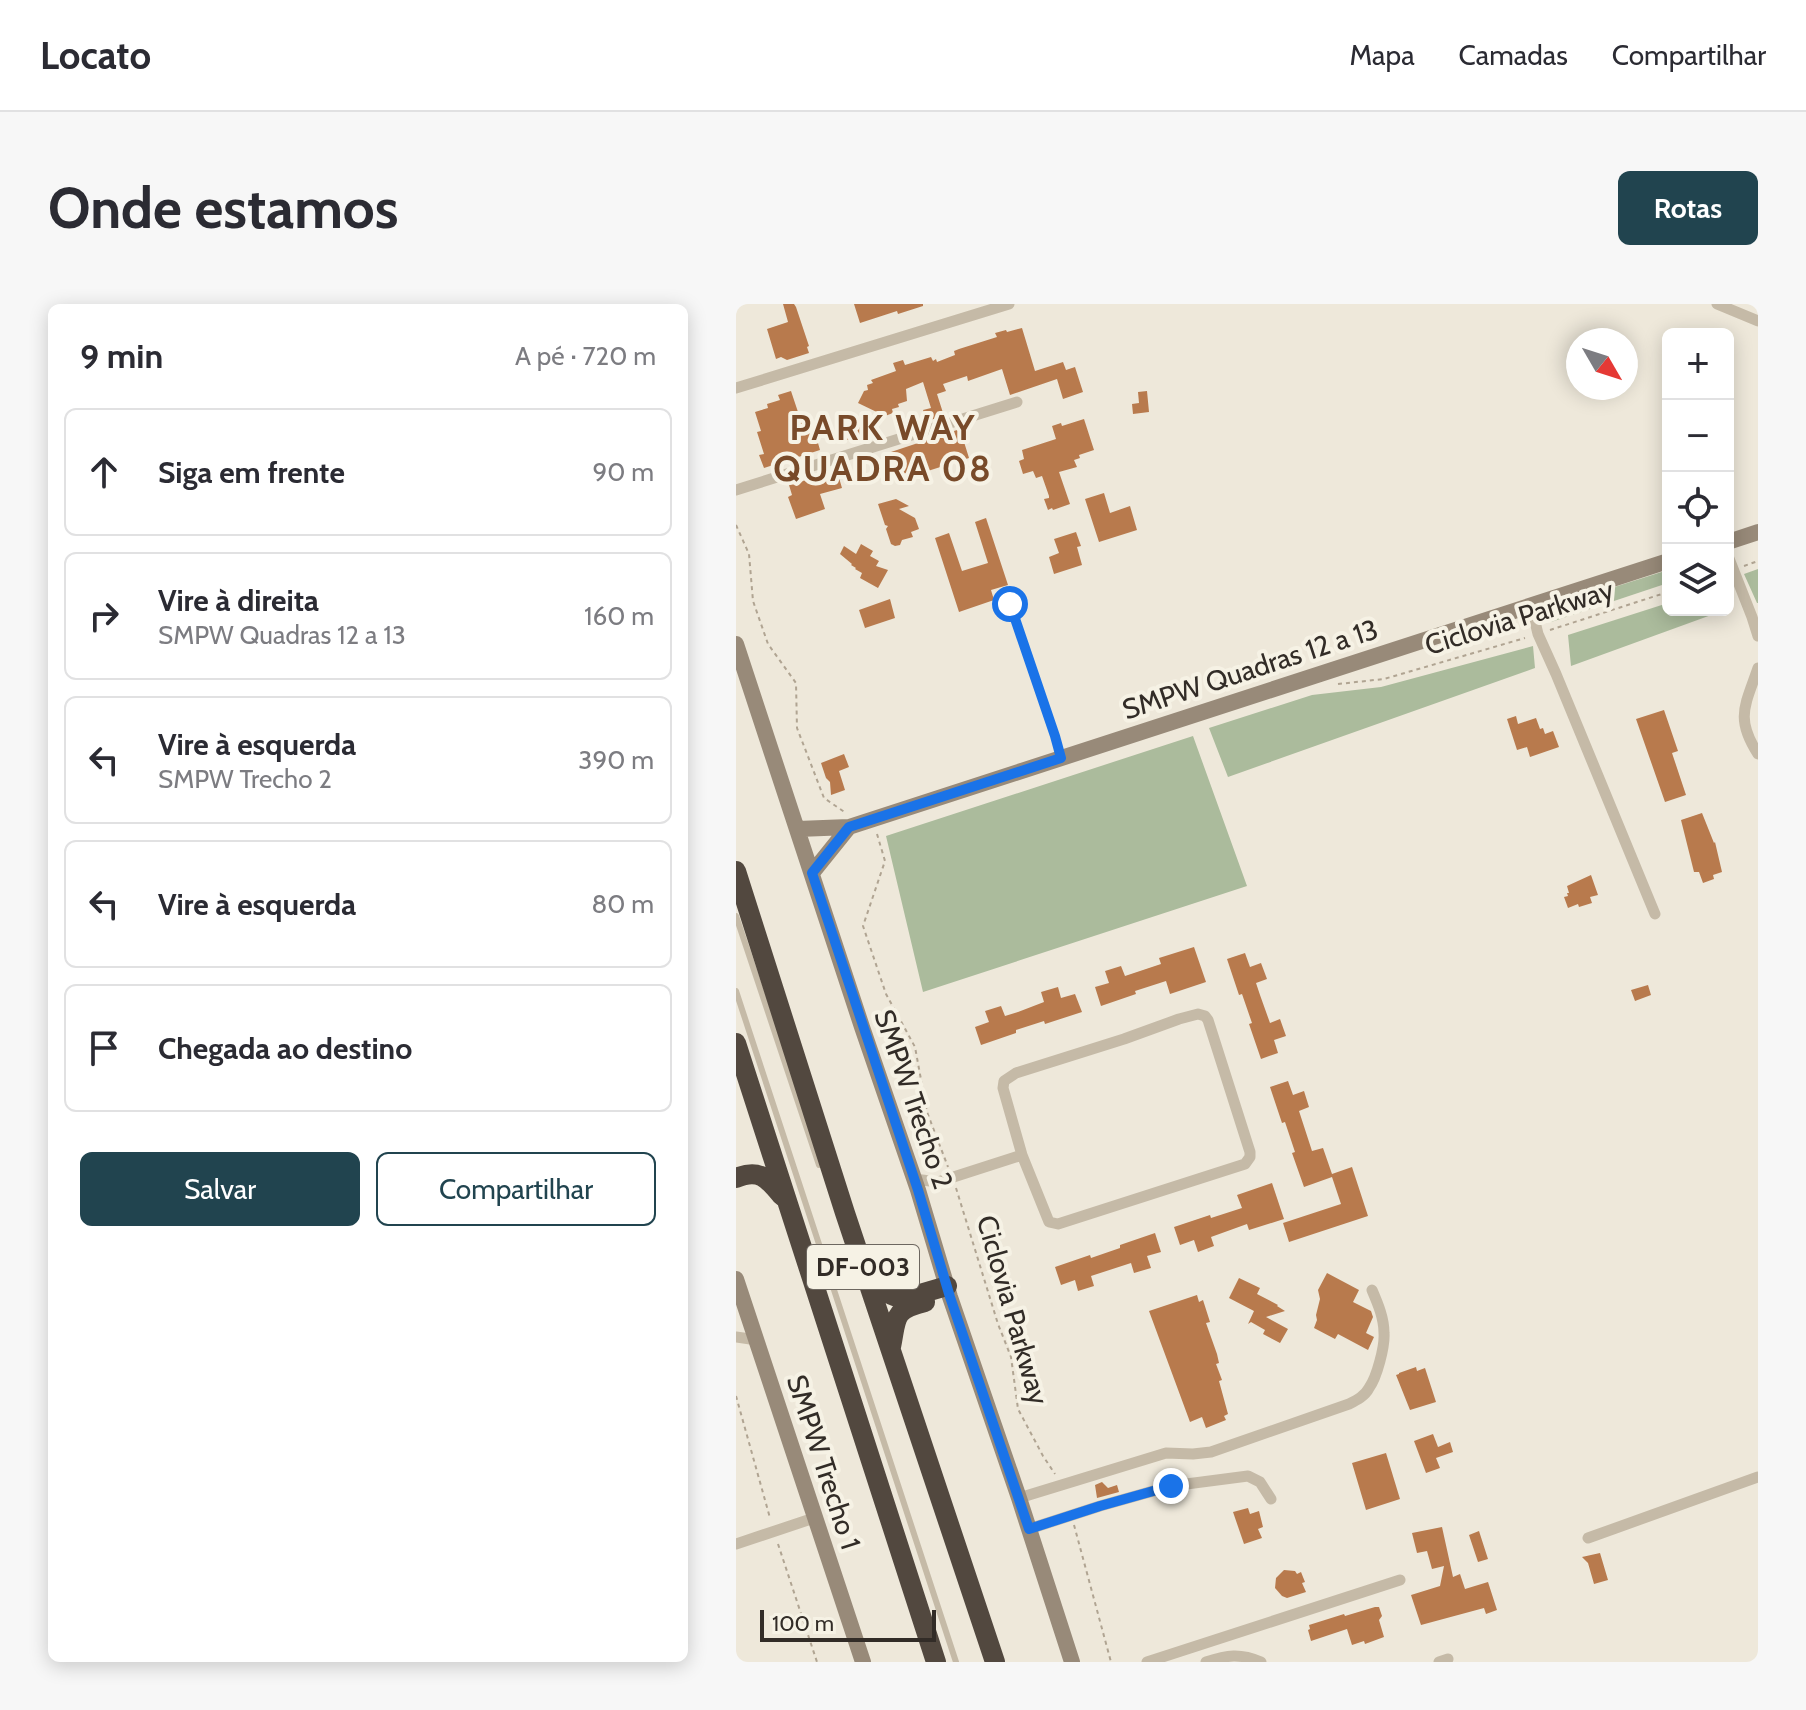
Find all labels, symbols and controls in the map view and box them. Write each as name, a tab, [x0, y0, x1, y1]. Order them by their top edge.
text: Locato	[40, 32, 151, 79]
text: Mapa	[1350, 38, 1415, 72]
text: Camadas	[1459, 38, 1568, 72]
text: Compartilhar	[1612, 38, 1766, 72]
button: Rotas	[1618, 171, 1758, 245]
text: Onde estamos	[48, 174, 398, 242]
north arrow	[1566, 328, 1638, 400]
map controls	[1662, 328, 1734, 616]
button: +	[1662, 328, 1734, 400]
text: 9 min	[80, 335, 163, 377]
text: A pé · 720 m	[515, 340, 656, 372]
button: −	[1662, 400, 1734, 472]
district label: PARK WAY QUADRA 08	[773, 405, 993, 490]
icon: ahead	[82, 450, 126, 494]
text: Siga em frente	[158, 454, 345, 491]
text: 90 m	[592, 456, 654, 488]
button: locate	[1662, 472, 1734, 544]
button: layers	[1662, 544, 1734, 616]
street label: Ciclovia Parkway	[1421, 572, 1617, 662]
text: Vire à direita	[158, 582, 319, 619]
route start	[992, 586, 1028, 622]
icon: right	[82, 594, 126, 638]
text: 160 m	[584, 600, 654, 632]
street label: SMPW Quadras 12 a 13	[1118, 612, 1382, 726]
text: SMPW Quadras 12 a 13	[158, 619, 406, 651]
text: Vire à esquerda	[158, 726, 356, 763]
icon: left	[82, 738, 126, 782]
text: 390 m	[578, 744, 654, 776]
text: SMPW Trecho 2	[158, 763, 332, 795]
icon: left	[82, 882, 126, 926]
text: Vire à esquerda	[158, 886, 356, 923]
text: 80 m	[591, 888, 654, 920]
street label: SMPW Trecho 2	[867, 1005, 961, 1193]
icon: arrive	[82, 1026, 126, 1070]
text: Chegada ao destino	[158, 1030, 412, 1067]
button: Salvar	[80, 1152, 360, 1226]
button: Compartilhar	[376, 1152, 656, 1226]
street label: Ciclovia Parkway	[970, 1211, 1056, 1409]
road number: DF-003	[807, 1245, 919, 1289]
street label: SMPW Trecho 1	[780, 1370, 868, 1554]
route end	[1153, 1468, 1189, 1504]
scale bar	[760, 1606, 936, 1642]
text: 100 m	[772, 1610, 834, 1637]

